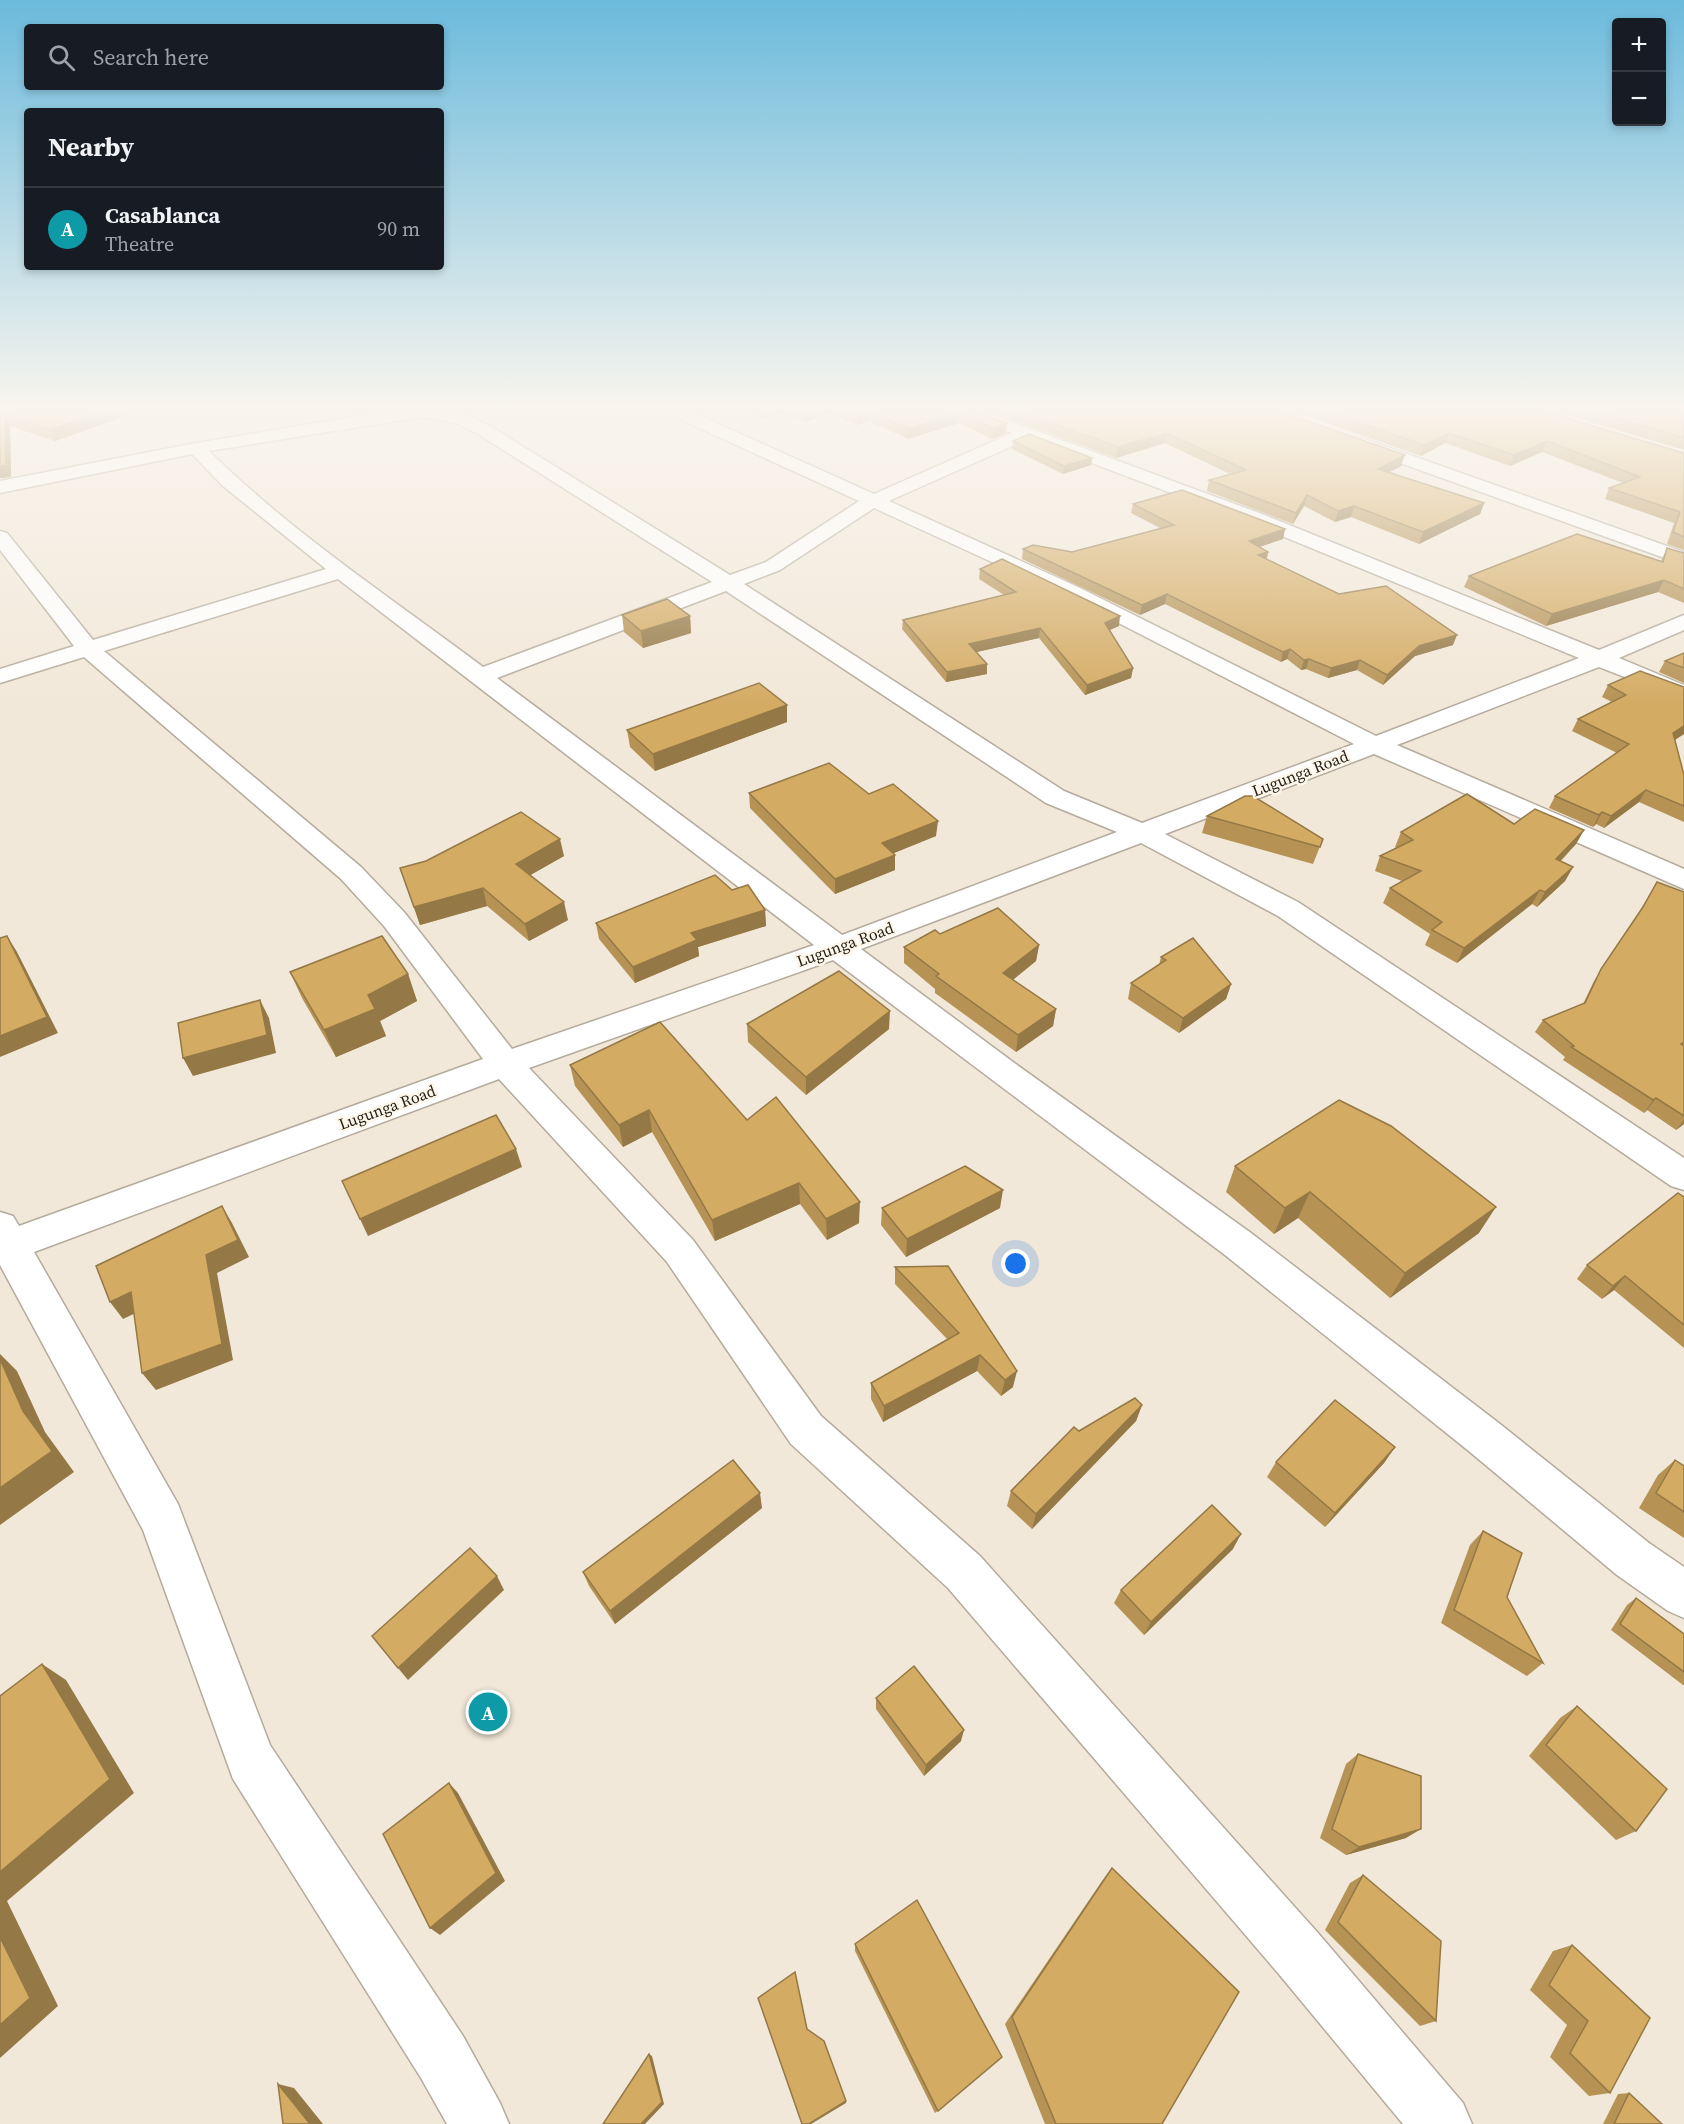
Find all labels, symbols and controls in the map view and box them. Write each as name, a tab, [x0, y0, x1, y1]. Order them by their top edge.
map controls	[1612, 18, 1666, 126]
button: +	[1612, 18, 1666, 72]
search box	[24, 24, 444, 90]
icon: search	[45, 41, 78, 74]
text: Search here	[93, 42, 209, 72]
button: −	[1612, 72, 1666, 126]
text: Nearby	[48, 129, 134, 165]
text: Casablanca	[105, 200, 220, 230]
text: A	[61, 215, 74, 243]
text: 90 m	[377, 215, 420, 243]
text: Theatre	[105, 230, 174, 258]
street label: Lugunga Road	[1249, 744, 1351, 802]
street label: Lugunga Road	[793, 916, 897, 972]
street label: Lugunga Road	[335, 1079, 439, 1135]
your location	[1001, 1249, 1030, 1278]
pin: A	[468, 1690, 508, 1734]

